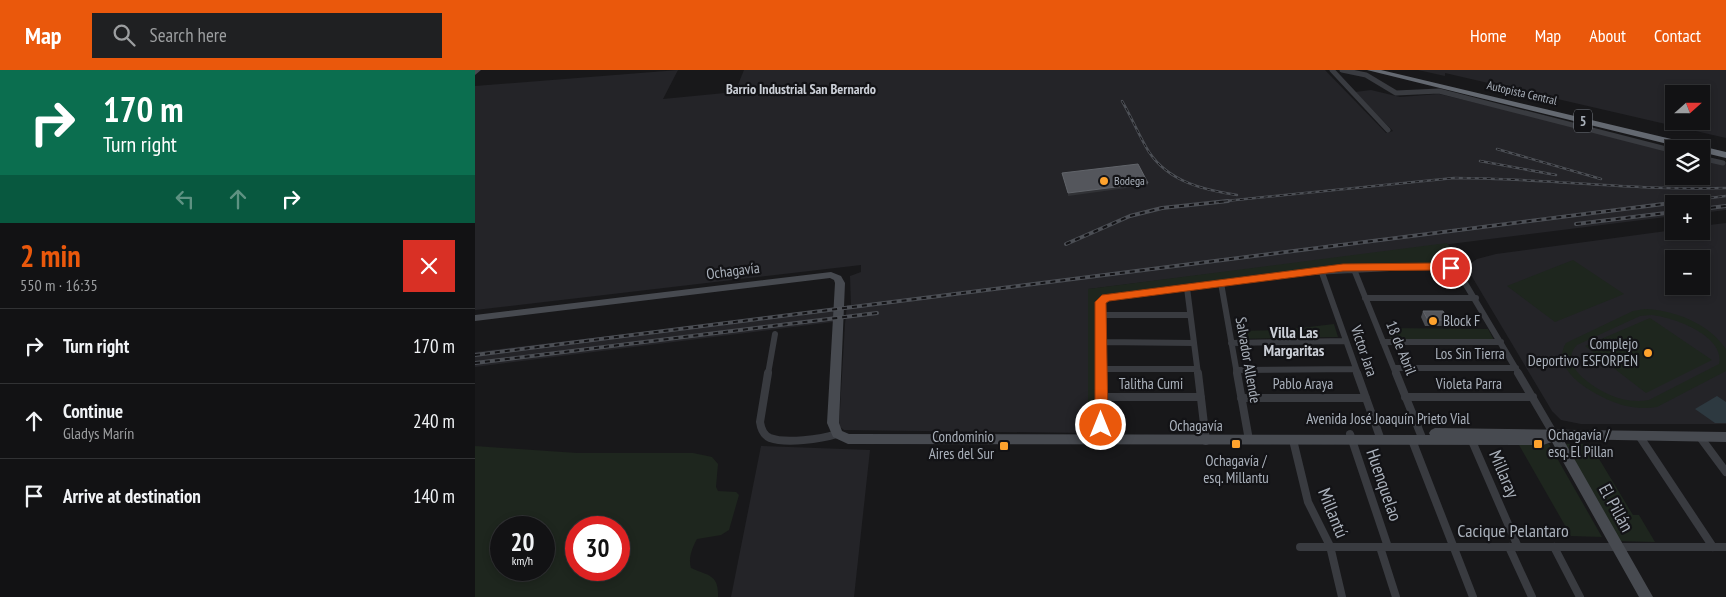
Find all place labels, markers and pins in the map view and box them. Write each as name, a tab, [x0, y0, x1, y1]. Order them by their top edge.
place label: Bodega	[1114, 173, 1145, 188]
marker: Bodega	[1098, 175, 1110, 187]
pin	[1430, 247, 1472, 289]
place label: Block F	[1443, 311, 1480, 330]
marker: Block F	[1427, 315, 1439, 327]
place label: Complejo Deportivo ESFORPEN	[1528, 334, 1638, 370]
marker: Complejo Deportivo ESFORPEN	[1642, 347, 1654, 359]
place label: Ochagavía / esq. El Pillan	[1548, 425, 1613, 461]
place label: Condominio Aires del Sur	[929, 427, 995, 463]
marker: Ochagavía / esq. Millantu	[1230, 438, 1242, 450]
marker: Ochagavía / esq. El Pillan	[1532, 438, 1544, 450]
marker: Condominio Aires del Sur	[998, 440, 1010, 452]
place label: Ochagavía / esq. Millantu	[1203, 451, 1269, 487]

